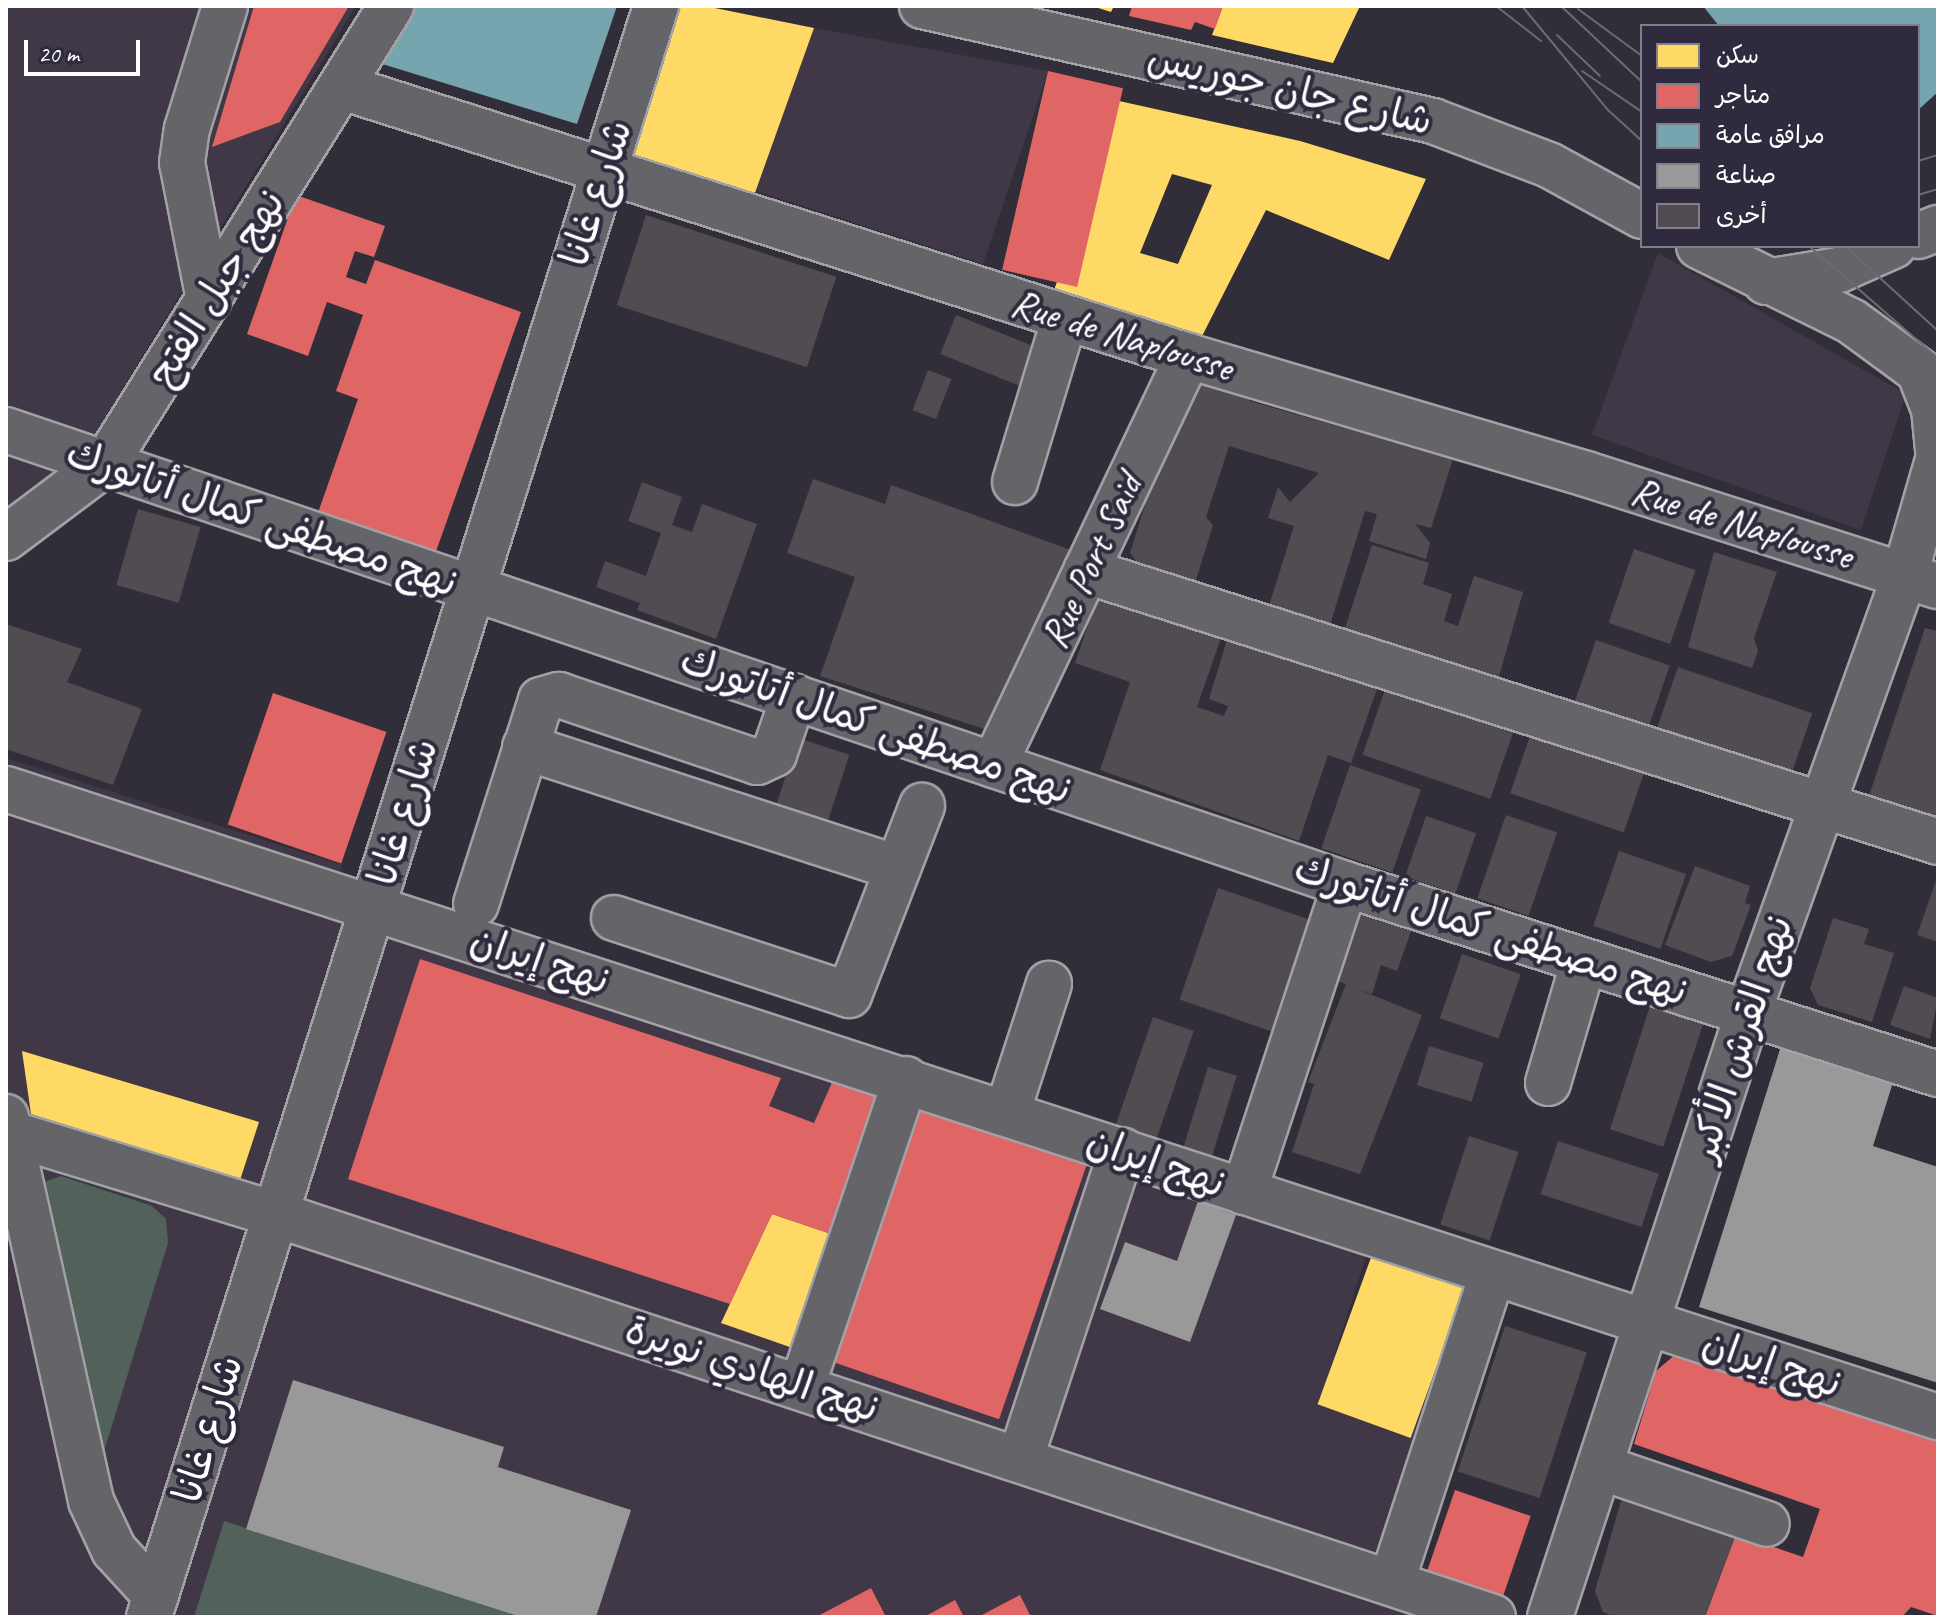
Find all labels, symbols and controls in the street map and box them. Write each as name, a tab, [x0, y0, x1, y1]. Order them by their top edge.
scale bar	[28, 24, 144, 74]
legend	[1640, 24, 1920, 248]
street label: شارع جان جوريس	[1143, 33, 1437, 145]
text: 20 m	[38, 39, 79, 69]
text: سكن	[1716, 40, 1759, 70]
text: متاجر	[1716, 80, 1770, 110]
street label: شارع غانا	[550, 114, 642, 272]
text: مرافق عامة	[1716, 120, 1825, 150]
text: صناعة	[1716, 160, 1776, 190]
street label: نهج جبل الفتح	[137, 181, 295, 395]
text: أخرى	[1716, 200, 1767, 230]
street label: Rue de Naplousse	[1006, 279, 1238, 391]
street label: نهج مصطفى كمال أتاتورك	[60, 429, 464, 607]
street label: Rue Port Said	[1030, 466, 1152, 656]
street label: Rue de Naplousse	[1626, 467, 1858, 579]
street label: نهج مصطفى كمال أتاتورك	[674, 636, 1078, 814]
street label: شارع غانا	[358, 733, 448, 891]
street label: نهج مصطفى كمال أتاتورك	[1289, 844, 1693, 1016]
street label: نهج القرش الأكبر	[1679, 909, 1803, 1167]
street label: نهج إيران	[464, 915, 616, 1005]
street label: نهج إيران	[1080, 1116, 1232, 1208]
street label: نهج الهادي نويرة	[619, 1305, 885, 1433]
street label: نهج إيران	[1696, 1318, 1848, 1408]
street label: شارع غانا	[163, 1350, 253, 1508]

